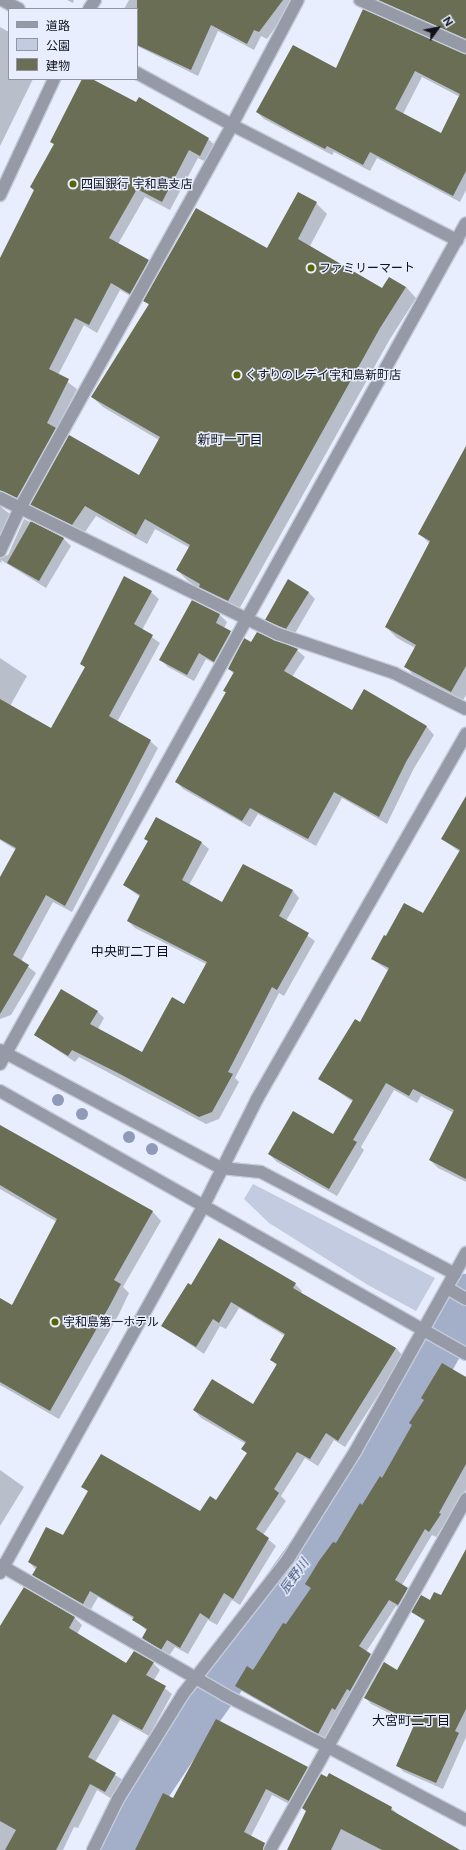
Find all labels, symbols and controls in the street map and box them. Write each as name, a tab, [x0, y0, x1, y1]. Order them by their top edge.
legend	[8, 8, 138, 80]
north arrow	[418, 8, 458, 48]
text: N	[440, 14, 456, 29]
text: 道路	[46, 18, 70, 33]
text: 公園	[46, 38, 70, 53]
text: 建物	[46, 58, 70, 73]
place label: 四国銀行 宇和島支店	[81, 177, 192, 191]
marker: 四国銀行 宇和島支店	[68, 179, 78, 189]
place label: ファミリーマート	[319, 261, 415, 275]
marker: ファミリーマート	[306, 263, 316, 273]
place label: くすりのレデイ宇和島新町店	[245, 368, 401, 382]
marker: くすりのレデイ宇和島新町店	[232, 370, 242, 380]
district label: 新町一丁目	[198, 431, 262, 447]
district label: 中央町二丁目	[91, 943, 169, 959]
place label: 宇和島第一ホテル	[63, 1315, 159, 1329]
marker: 宇和島第一ホテル	[50, 1317, 60, 1327]
water label: 辰野川	[276, 1556, 312, 1596]
district label: 大宮町二丁目	[372, 1712, 450, 1728]

